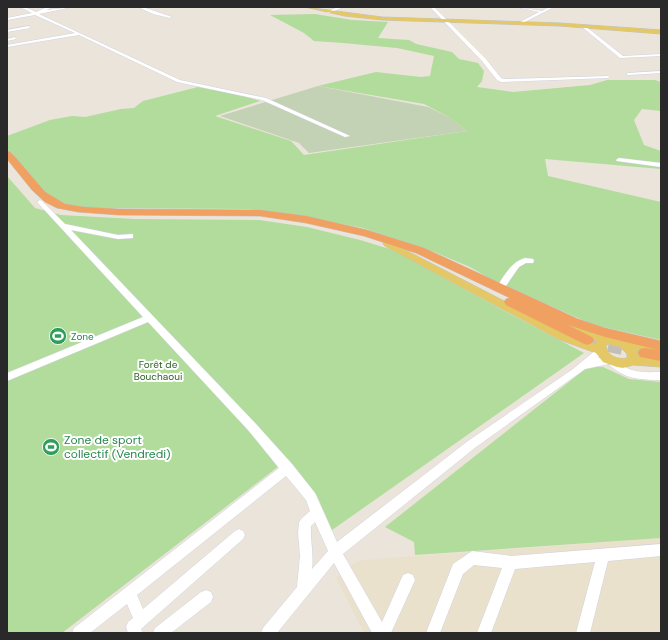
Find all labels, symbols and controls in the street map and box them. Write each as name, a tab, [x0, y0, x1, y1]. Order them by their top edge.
sports icon: Zone	[48, 326, 68, 346]
place label: Zone	[71, 330, 94, 343]
park label: Forêt de Bouchaoui	[134, 358, 182, 383]
place label: Zone de sport collectif (Vendredi)	[64, 432, 171, 462]
sports icon: Zone de sport collectif (Vendredi)	[41, 437, 61, 457]

